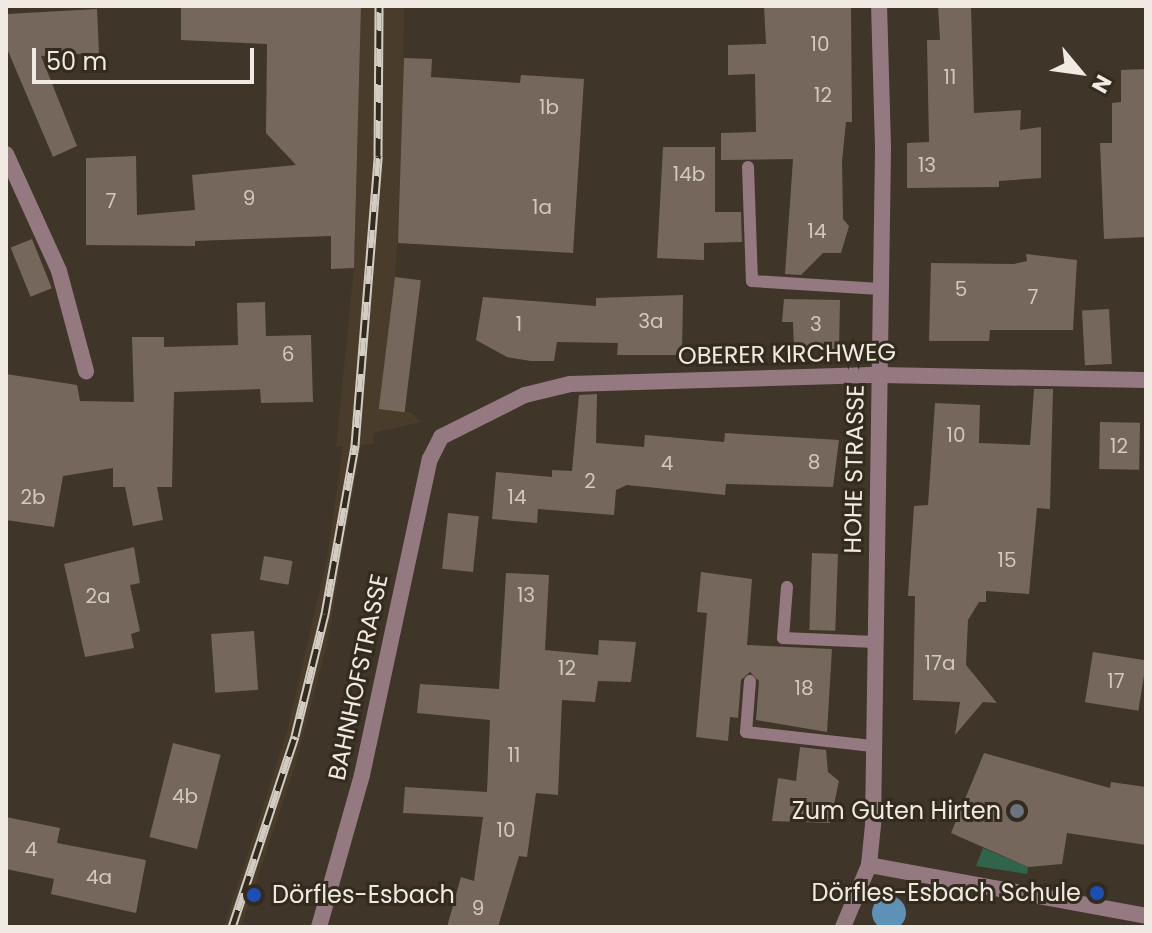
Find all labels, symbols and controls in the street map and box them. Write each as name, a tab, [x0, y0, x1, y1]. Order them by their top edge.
scale bar	[36, 32, 258, 82]
house number: 10	[811, 32, 829, 56]
north arrow	[1040, 32, 1120, 112]
text: 50 m	[46, 45, 107, 78]
house number: 11	[944, 65, 956, 89]
text: N	[1084, 69, 1119, 99]
house number: 12	[814, 83, 832, 107]
house number: 1b	[539, 95, 559, 119]
house number: 13	[918, 153, 936, 177]
house number: 14b	[673, 162, 705, 186]
house number: 9	[243, 186, 255, 210]
house number: 7	[106, 189, 116, 213]
house number: 1a	[532, 195, 552, 219]
house number: 14	[808, 219, 826, 243]
house number: 5	[955, 277, 967, 301]
house number: 7	[1028, 285, 1038, 309]
house number: 3a	[638, 309, 664, 333]
house number: 1	[516, 312, 522, 336]
house number: 3	[810, 312, 822, 336]
street label: OBERER KIRCHWEG	[678, 338, 896, 370]
house number: 6	[282, 342, 294, 366]
street label: HOHE STRASSE	[838, 384, 870, 554]
house number: 10	[947, 423, 965, 447]
house number: 12	[1110, 434, 1128, 458]
house number: 8	[808, 450, 820, 474]
house number: 4	[661, 451, 673, 475]
house number: 2	[584, 469, 596, 493]
house number: 2b	[20, 485, 46, 509]
house number: 14	[508, 485, 526, 509]
house number: 15	[998, 548, 1016, 572]
street label: BAHNHOFSTRASSE	[322, 571, 394, 783]
house number: 13	[517, 583, 535, 607]
house number: 2a	[85, 584, 111, 608]
house number: 17a	[925, 651, 955, 675]
house number: 12	[558, 656, 576, 680]
house number: 17	[1107, 669, 1125, 693]
house number: 18	[794, 676, 814, 700]
house number: 11	[508, 743, 520, 767]
house number: 4b	[172, 784, 198, 808]
place label: Zum Guten Hirten	[792, 797, 1001, 825]
marker: Zum Guten Hirten	[1008, 802, 1026, 820]
house number: 10	[497, 818, 515, 842]
house number: 4	[25, 837, 37, 861]
house number: 4a	[86, 865, 112, 889]
place label: Dörfles-Esbach Schule	[812, 879, 1081, 907]
place label: Dörfles-Esbach	[272, 881, 455, 909]
marker: Dörfles-Esbach	[243, 884, 265, 906]
marker: Dörfles-Esbach Schule	[1088, 884, 1106, 902]
house number: 9	[472, 896, 484, 920]

